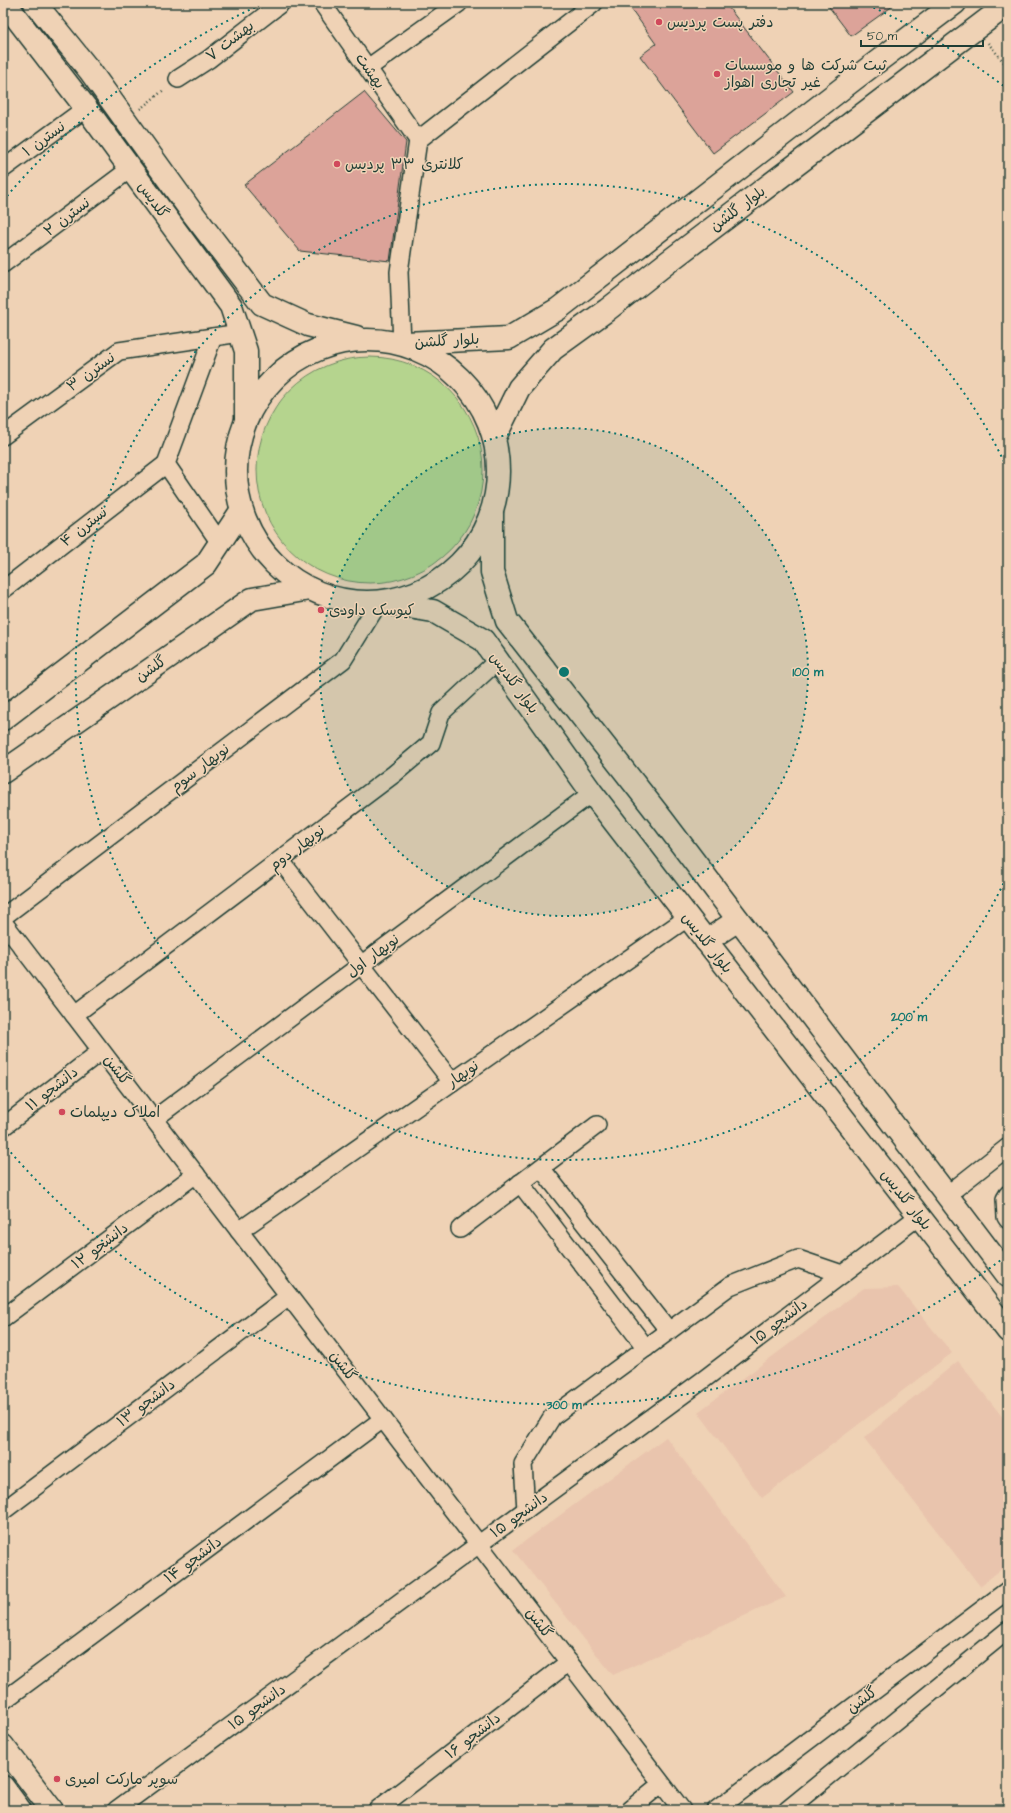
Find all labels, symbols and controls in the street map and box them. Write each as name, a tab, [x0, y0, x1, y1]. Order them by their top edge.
place label: دفتر پست پردیس	[667, 12, 773, 33]
street label: بهشت ۷	[201, 15, 259, 67]
marker: دفتر پست پردیس	[654, 17, 664, 27]
scale bar	[861, 22, 983, 48]
text: 50 m	[867, 28, 898, 45]
street label: بهشت	[350, 49, 390, 93]
place label: ثبت شرکت ها و موسسات غیر تجاری اهواز	[724, 55, 887, 93]
marker: ثبت شرکت ها و موسسات غیر تجاری اهواز	[712, 69, 722, 79]
street label: نسترن ۱	[18, 116, 70, 162]
place label: کلانتری ۳۳ پردیس	[345, 154, 463, 175]
marker: کلانتری ۳۳ پردیس	[332, 159, 342, 169]
street label: گلدیس	[132, 177, 174, 223]
street label: بلوار گلشن	[706, 181, 770, 237]
street label: نسترن ۲	[39, 193, 95, 241]
street label: بلوار گلشن	[414, 329, 480, 353]
street label: نسترن ۳	[62, 347, 120, 397]
street label: نسترن ۴	[56, 502, 112, 552]
place label: کیوسک داودی	[329, 600, 414, 621]
marker: کیوسک داودی	[316, 605, 326, 615]
street label: بلوار گلدیس	[484, 648, 544, 718]
street label: گلشن	[131, 651, 171, 687]
text: 100 m	[793, 664, 824, 681]
centre of rings	[557, 665, 571, 679]
street label: نوبهار سوم	[166, 739, 235, 798]
street label: نوبهار دوم	[265, 820, 330, 877]
street label: بلوار گلدیس	[676, 908, 738, 978]
street label: نوبهار اول	[342, 929, 404, 983]
text: 200 m	[890, 1009, 928, 1026]
street label: گلشن	[99, 1050, 135, 1090]
street label: نوبهار	[442, 1055, 483, 1093]
street label: دانشجو ۱۱	[21, 1062, 83, 1116]
place label: املاک دیپلمات	[70, 1102, 160, 1123]
marker: املاک دیپلمات	[57, 1107, 67, 1117]
street label: بلوار گلدیس	[875, 1165, 937, 1235]
street label: دانشجو ۱۲	[67, 1218, 133, 1274]
street label: دانشجو ۱۵	[746, 1294, 812, 1350]
street label: گلشن	[325, 1346, 361, 1386]
street label: دانشجو ۱۳	[112, 1374, 180, 1432]
text: 300 m	[545, 1397, 582, 1414]
street label: دانشجو ۱۵	[486, 1487, 552, 1543]
street label: دانشجو ۱۴	[160, 1531, 226, 1589]
street label: گلشن	[521, 1603, 557, 1643]
street label: دانشجو ۱۵	[224, 1679, 290, 1735]
street label: گلشن	[842, 1682, 882, 1718]
street label: دانشجو ۱۶	[441, 1708, 505, 1764]
place label: سوپر مارکت امیری	[65, 1769, 178, 1790]
marker: سوپر مارکت امیری	[52, 1774, 62, 1784]

